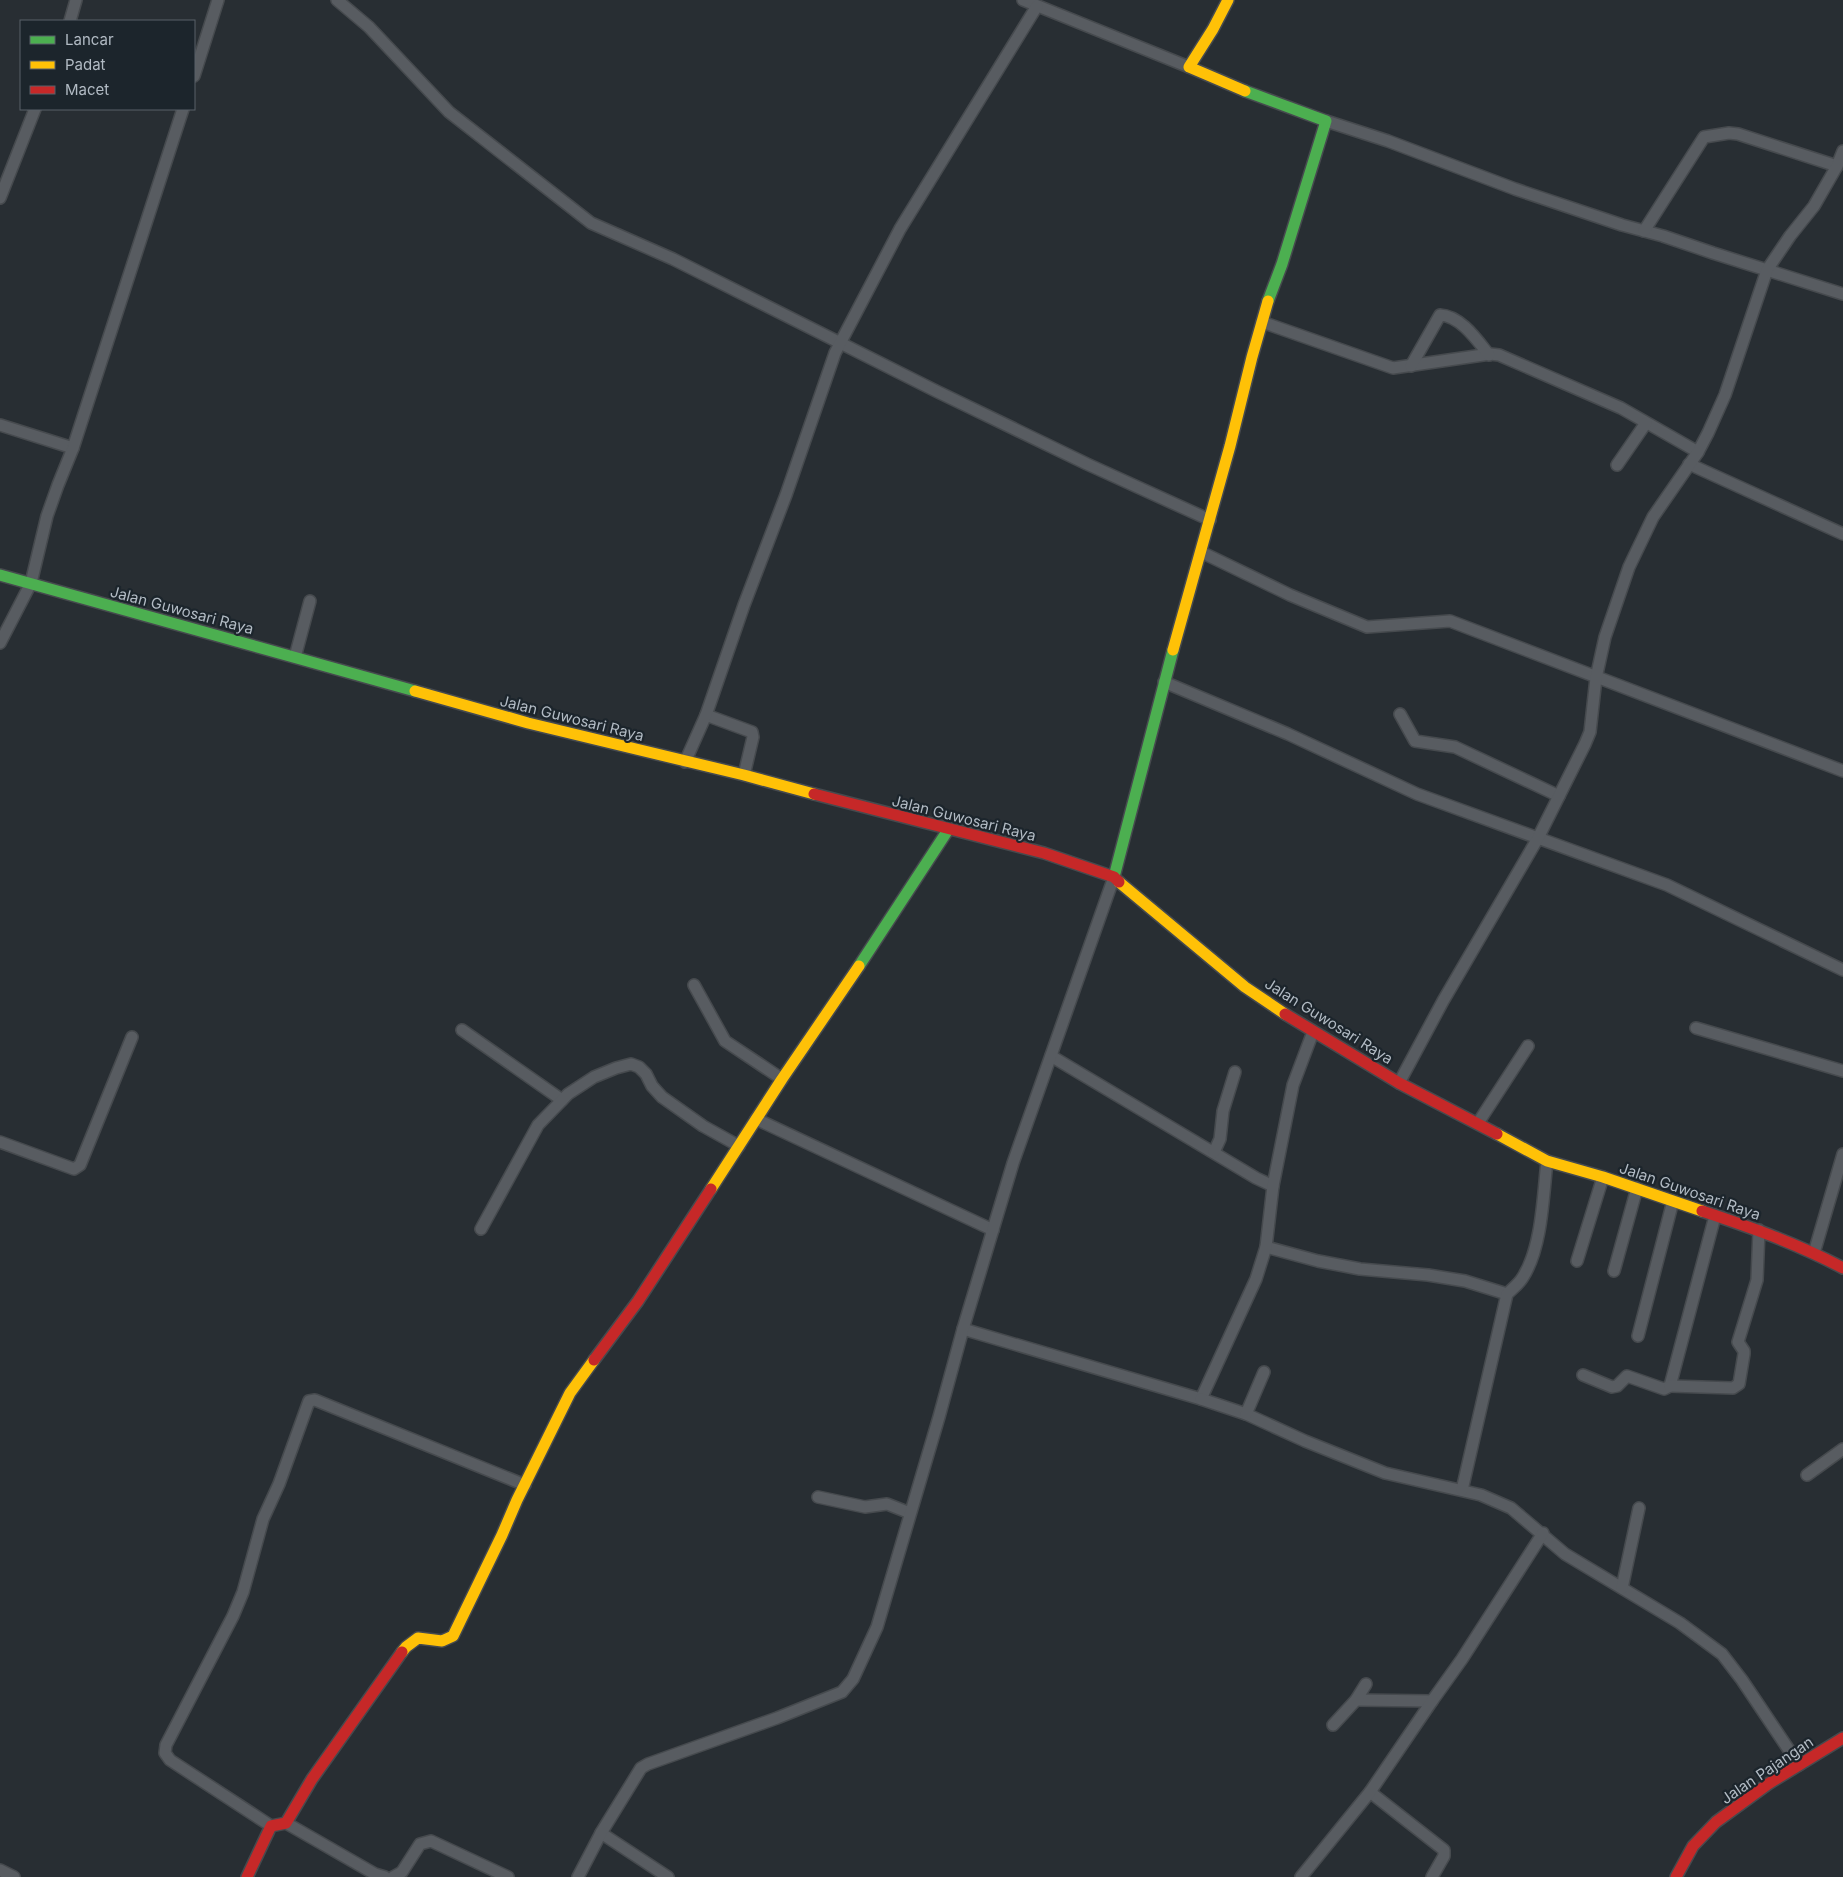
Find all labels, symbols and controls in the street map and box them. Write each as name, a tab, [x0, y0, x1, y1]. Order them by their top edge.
legend	[20, 20, 195, 110]
text: Lancar	[65, 30, 114, 49]
text: Padat	[65, 55, 106, 74]
text: Macet	[65, 80, 109, 99]
street label: Jalan Guwosari Raya	[108, 582, 256, 638]
street label: Jalan Guwosari Raya	[498, 691, 646, 745]
street label: Jalan Guwosari Raya	[890, 791, 1038, 845]
street label: Jalan Guwosari Raya	[1261, 974, 1397, 1068]
street label: Jalan Guwosari Raya	[1617, 1158, 1763, 1224]
street label: Jalan Pajangan	[1717, 1732, 1817, 1808]

